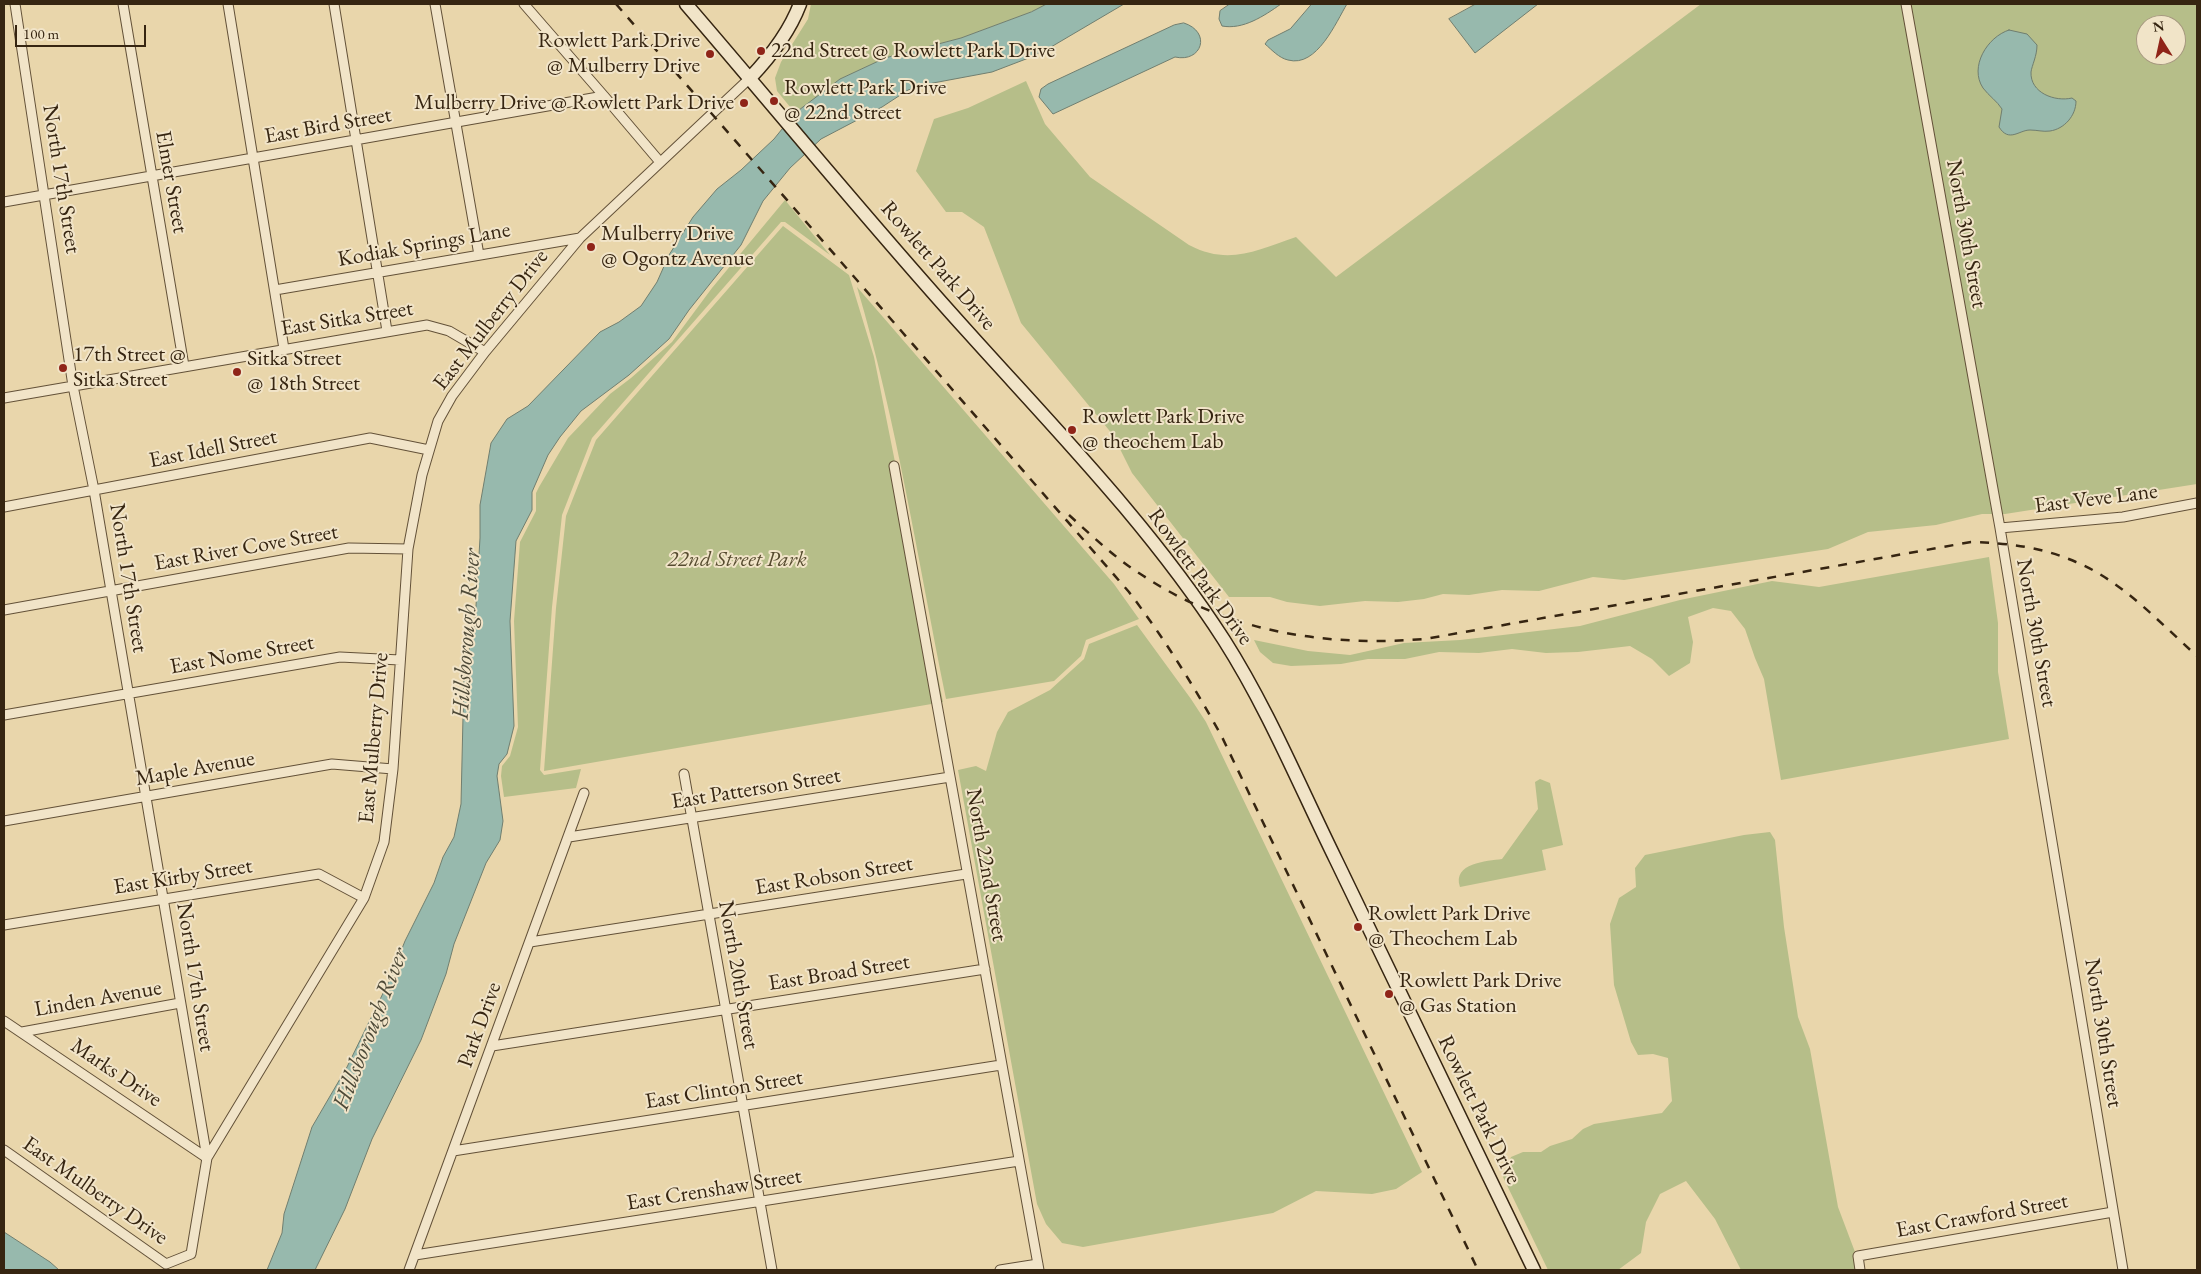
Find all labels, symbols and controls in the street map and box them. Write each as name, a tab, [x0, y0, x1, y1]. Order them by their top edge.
scale bar	[18, 15, 149, 47]
north arrow	[2136, 15, 2186, 65]
text: N	[2151, 16, 2166, 36]
text: 100 m	[23, 24, 59, 43]
place label: Rowlett Park Drive @ Mulberry Drive	[538, 28, 700, 80]
place label: 22nd Street @ Rowlett Park Drive	[771, 38, 1055, 64]
marker: 22nd Street @ Rowlett Park Drive	[755, 45, 767, 57]
marker: Rowlett Park Drive @ Mulberry Drive	[704, 48, 716, 60]
place label: Rowlett Park Drive @ 22nd Street	[784, 75, 946, 126]
place label: Mulberry Drive @ Rowlett Park Drive	[414, 90, 734, 116]
marker: Rowlett Park Drive @ 22nd Street	[768, 95, 780, 107]
marker: Mulberry Drive @ Rowlett Park Drive	[738, 97, 750, 109]
street label: East Bird Street	[262, 102, 394, 150]
street label: North 17th Street	[36, 103, 86, 255]
street label: Elmer Street	[149, 129, 193, 235]
street label: North 30th Street	[1940, 158, 1992, 310]
street label: Rowlett Park Drive	[875, 196, 1001, 336]
street label: Kodiak Springs Lane	[336, 217, 512, 273]
place label: Mulberry Drive @ Ogontz Avenue	[601, 221, 753, 272]
marker: Mulberry Drive @ Ogontz Avenue	[585, 241, 597, 253]
street label: East Mulberry Drive	[428, 244, 554, 396]
street label: East Sitka Street	[279, 296, 415, 342]
place label: 17th Street @ Sitka Street	[73, 342, 186, 394]
place label: Sitka Street @ 18th Street	[247, 346, 360, 398]
marker: 17th Street @ Sitka Street	[57, 362, 69, 374]
marker: Sitka Street @ 18th Street	[231, 366, 243, 378]
place label: Rowlett Park Drive @ theochem Lab	[1082, 404, 1244, 456]
street label: East Idell Street	[147, 424, 279, 474]
marker: Rowlett Park Drive @ theochem Lab	[1066, 424, 1078, 436]
street label: East Veve Lane	[2033, 478, 2159, 520]
street label: North 17th Street	[103, 502, 153, 654]
street label: Rowlett Park Drive	[1142, 504, 1258, 650]
street label: East River Cove Street	[152, 519, 340, 577]
park label: 22nd Street Park	[667, 547, 807, 573]
water label: Hillsborough River	[447, 548, 487, 720]
street label: North 30th Street	[2010, 557, 2062, 709]
street label: East Nome Street	[168, 629, 316, 681]
street label: East Mulberry Drive	[353, 651, 395, 825]
street label: Maple Avenue	[133, 746, 257, 792]
street label: East Patterson Street	[670, 763, 842, 815]
street label: North 22nd Street	[960, 786, 1012, 944]
street label: East Robson Street	[753, 851, 915, 901]
street label: East Kirby Street	[112, 853, 254, 901]
street label: North 20th Street	[712, 899, 764, 1051]
street label: North 17th Street	[170, 901, 220, 1053]
place label: Rowlett Park Drive @ Theochem Lab	[1368, 901, 1530, 952]
marker: Rowlett Park Drive @ Theochem Lab	[1352, 921, 1364, 933]
water label: Hillsborough River	[327, 944, 415, 1114]
street label: East Broad Street	[767, 949, 911, 997]
street label: North 30th Street	[2078, 957, 2128, 1109]
place label: Rowlett Park Drive @ Gas Station	[1399, 968, 1561, 1019]
street label: Linden Avenue	[32, 975, 164, 1023]
street label: Park Drive	[452, 979, 508, 1071]
marker: Rowlett Park Drive @ Gas Station	[1383, 988, 1395, 1000]
street label: Rowlett Park Drive	[1432, 1031, 1526, 1189]
street label: Marks Drive	[65, 1033, 167, 1113]
street label: East Clinton Street	[643, 1065, 805, 1115]
street label: East Mulberry Drive	[17, 1131, 173, 1251]
street label: East Crenshaw Street	[625, 1163, 803, 1217]
street label: East Crawford Street	[1894, 1188, 2070, 1244]

